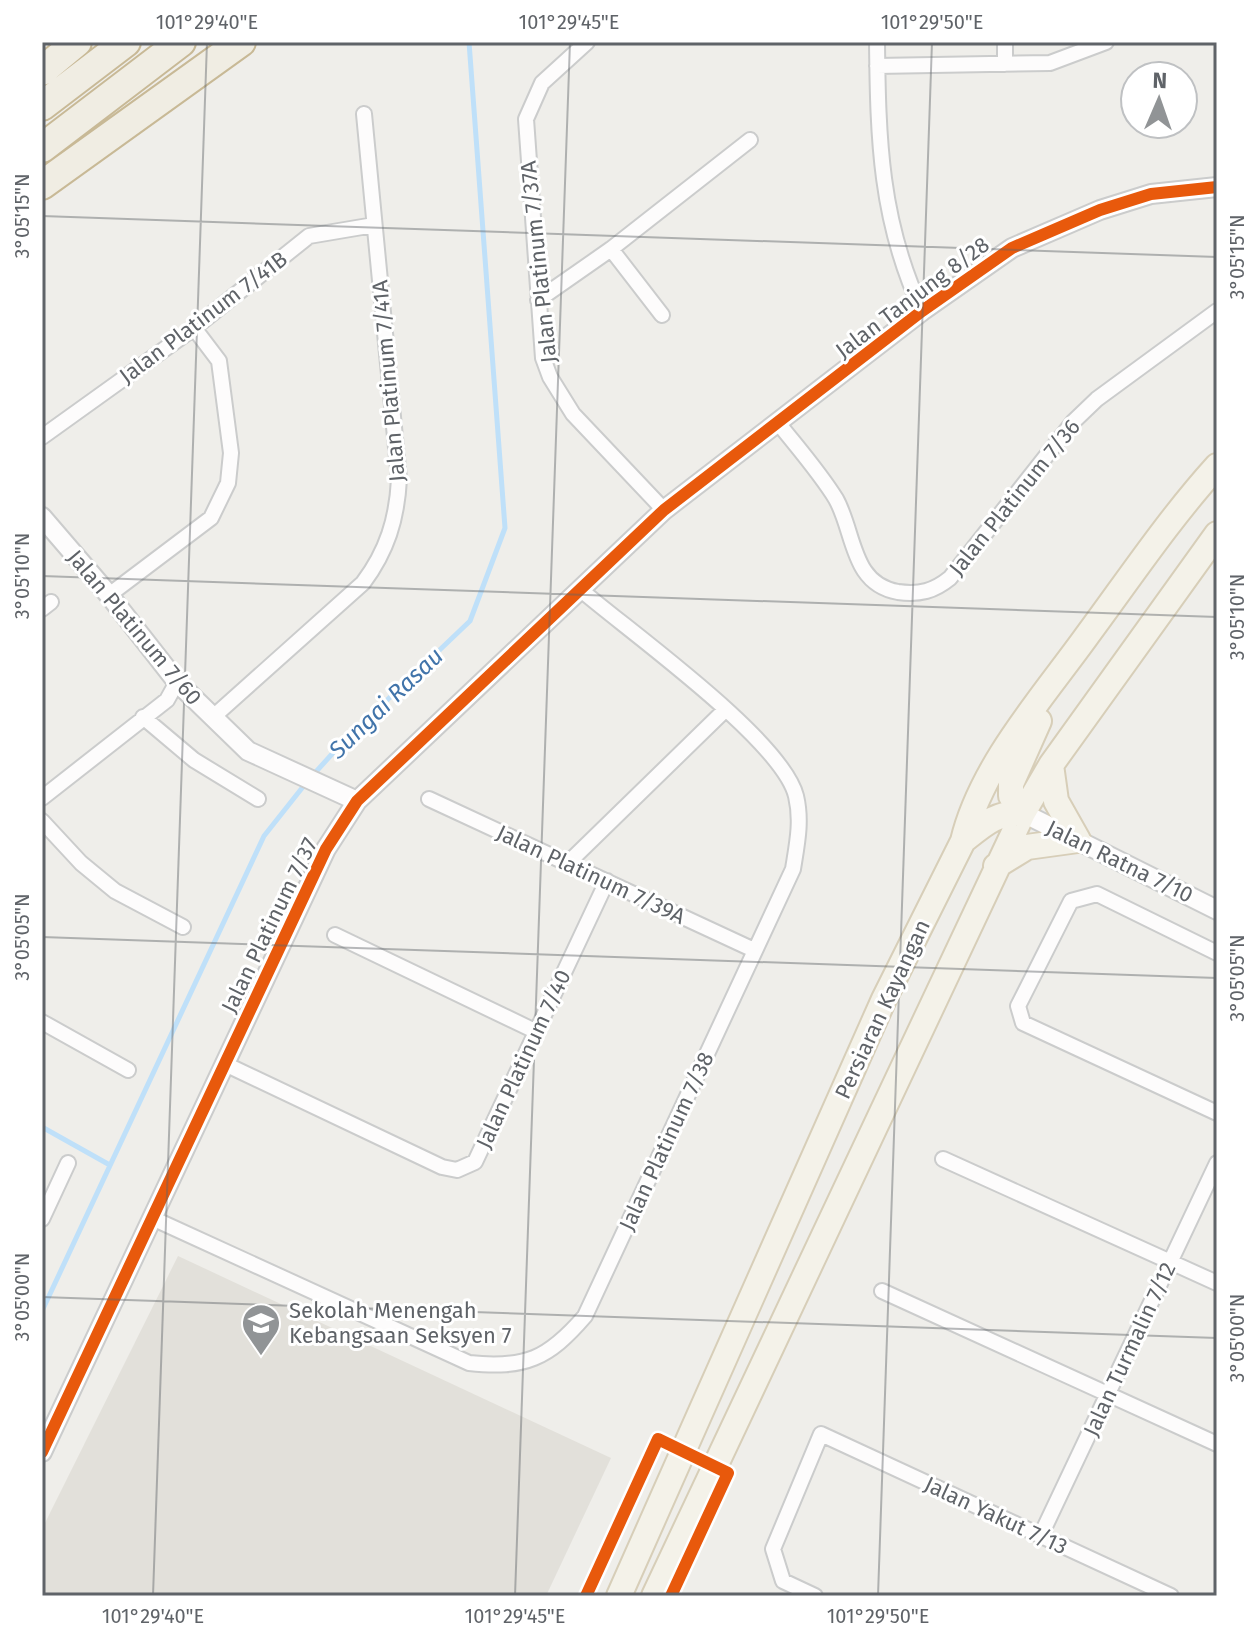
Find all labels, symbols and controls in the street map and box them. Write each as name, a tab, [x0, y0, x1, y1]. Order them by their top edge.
text: 101°29'40"E	[156, 10, 258, 34]
text: 101°29'45"E	[519, 10, 619, 34]
text: 101°29'50"E	[881, 10, 983, 34]
north arrow	[1119, 60, 1199, 140]
text: N	[1152, 67, 1167, 94]
street label: Jalan Platinum 7/37A	[514, 159, 563, 364]
text: 3°05'15"N	[10, 173, 34, 259]
text: 3°05'15"N	[1225, 214, 1249, 300]
street label: Jalan Tanjung 8/28	[830, 231, 994, 364]
street label: Jalan Platinum 7/41B	[114, 245, 293, 389]
street label: Jalan Platinum 7/41A	[366, 278, 411, 483]
street label: Jalan Platinum 7/36	[943, 414, 1086, 581]
text: 3°05'10"N	[10, 533, 34, 619]
street label: Jalan Platinum 7/60	[62, 544, 207, 711]
text: 3°05'10"N	[1225, 574, 1249, 660]
water label: Sungai Rasau	[323, 642, 449, 765]
street label: Jalan Ratna 7/10	[1042, 814, 1198, 909]
street label: Jalan Platinum 7/39A	[492, 819, 690, 930]
street label: Jalan Platinum 7/37	[215, 833, 324, 1017]
text: 3°05'05"N	[10, 893, 34, 981]
street label: Persiaran Kayangan	[829, 915, 936, 1103]
text: 3°05'05"N	[1225, 934, 1249, 1022]
street label: Jalan Platinum 7/40	[470, 966, 577, 1153]
street label: Jalan Platinum 7/38	[613, 1048, 720, 1235]
text: 3°05'00"N	[10, 1253, 34, 1341]
street label: Jalan Turmalin 7/12	[1077, 1258, 1182, 1440]
text: 3°05'00"N	[1225, 1294, 1249, 1382]
place label: Sekolah Menengah Kebangsaan Seksyen 7	[289, 1297, 512, 1349]
school or university icon: Sekolah Menengah Kebangsaan Seksyen 7	[240, 1302, 282, 1357]
street label: Jalan Yakut 7/13	[920, 1470, 1072, 1560]
text: 101°29'40"E	[102, 1604, 204, 1628]
text: 101°29'45"E	[465, 1604, 565, 1628]
text: 101°29'50"E	[827, 1604, 929, 1628]

